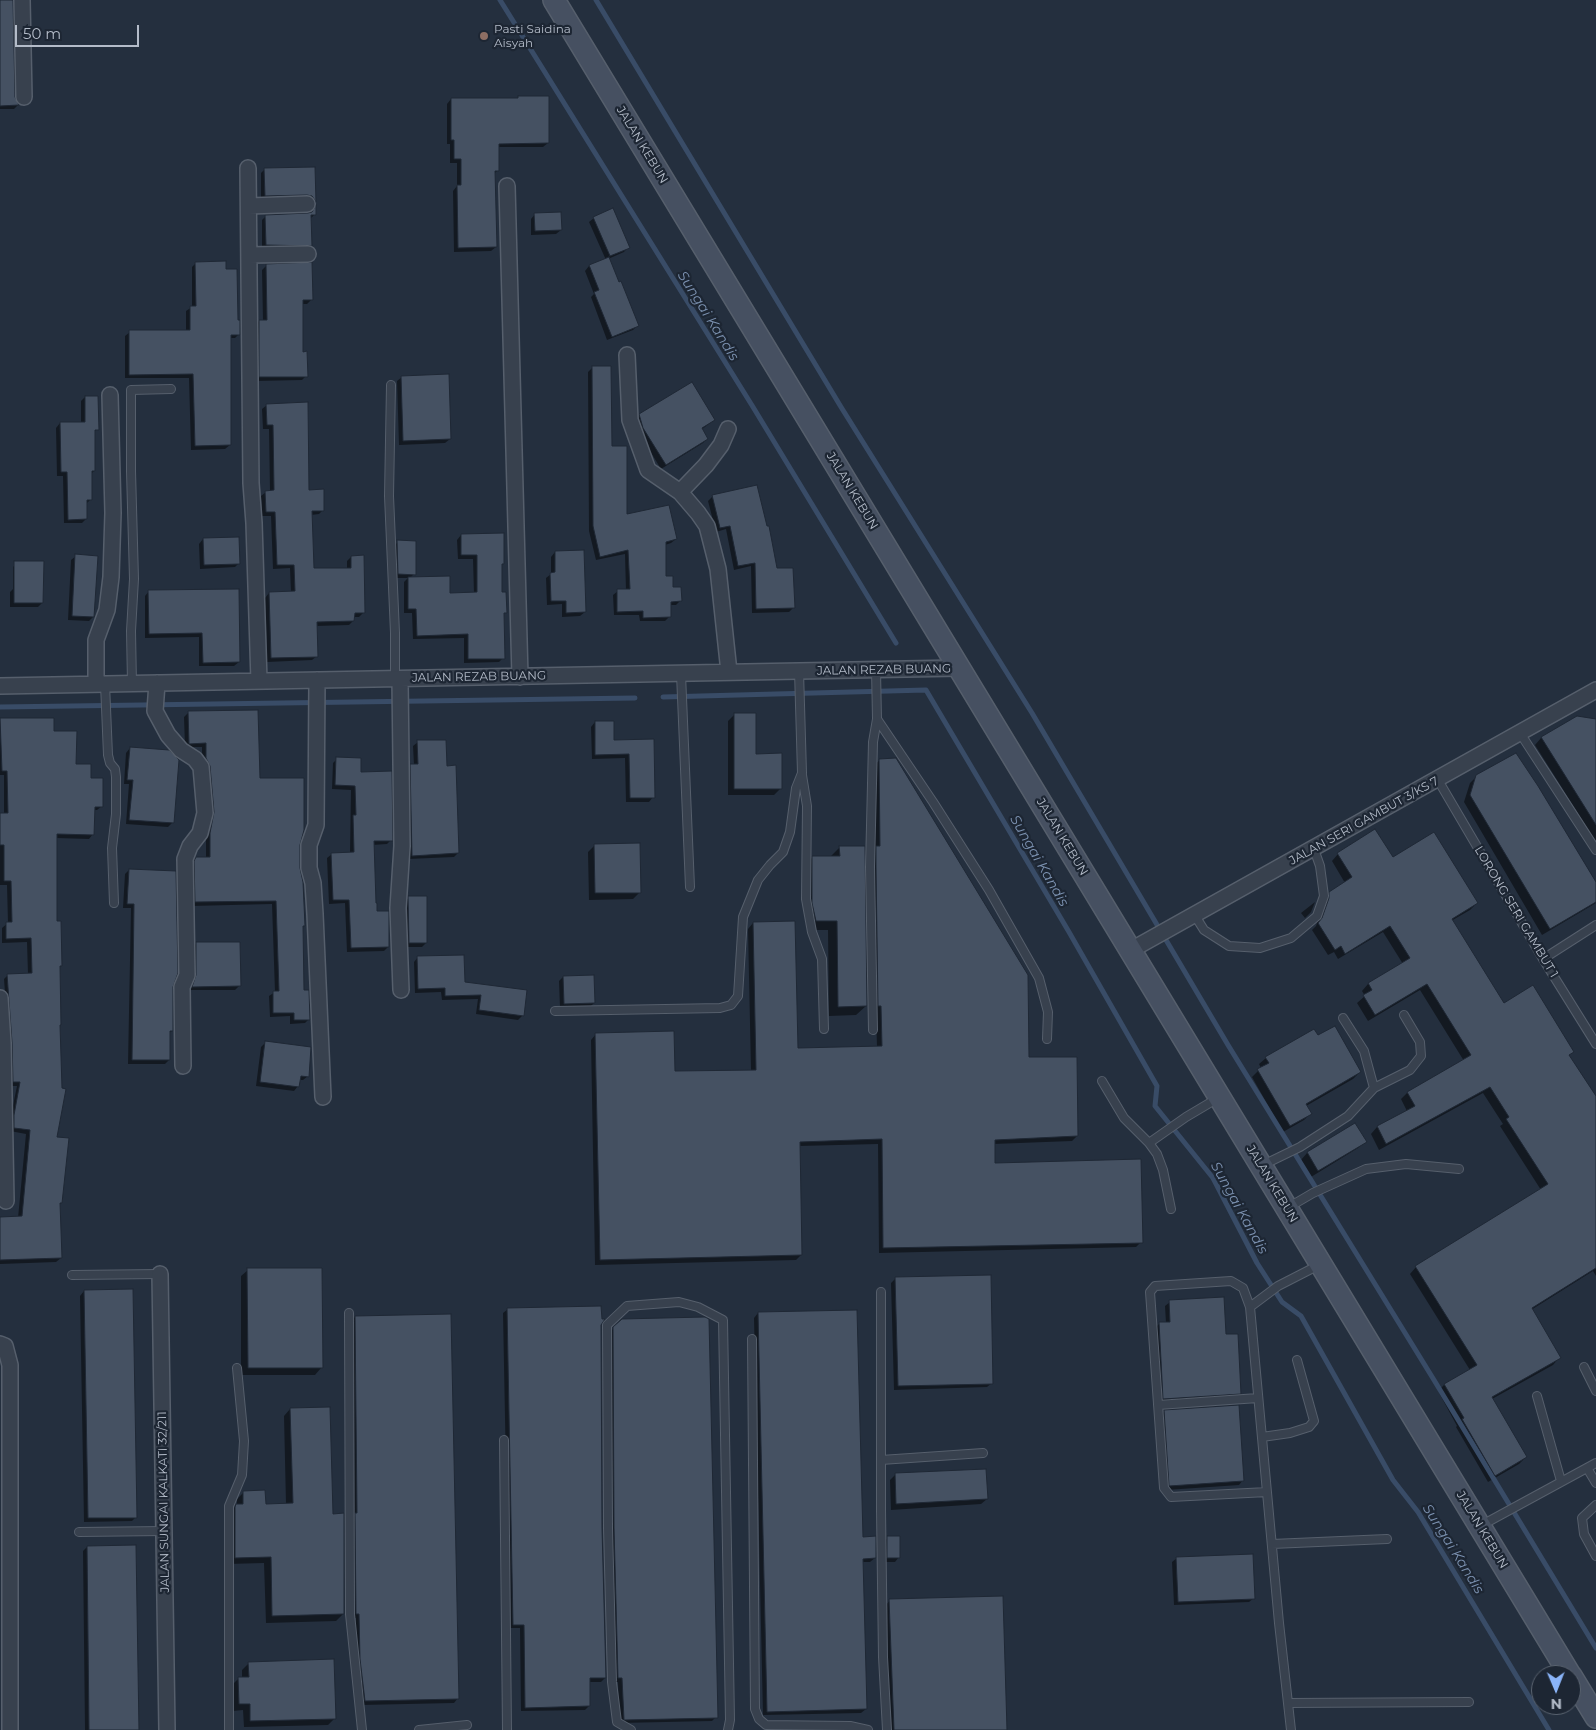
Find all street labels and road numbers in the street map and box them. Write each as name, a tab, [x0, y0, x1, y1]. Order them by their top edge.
street label: JALAN KEBUN	[613, 104, 671, 186]
street label: JALAN KEBUN	[823, 450, 881, 532]
street label: JALAN REZAB BUANG	[817, 662, 951, 678]
street label: JALAN REZAB BUANG	[412, 669, 546, 685]
street label: JALAN SERI GAMBUT 3/KS 7	[1287, 774, 1441, 868]
street label: JALAN KEBUN	[1033, 796, 1091, 878]
street label: LORONG SERI GAMBUT 1	[1471, 844, 1561, 980]
street label: JALAN KEBUN	[1243, 1143, 1301, 1225]
street label: JALAN SUNGAI KALKATI 32/211	[155, 1411, 173, 1593]
street label: JALAN KEBUN	[1453, 1489, 1511, 1571]

